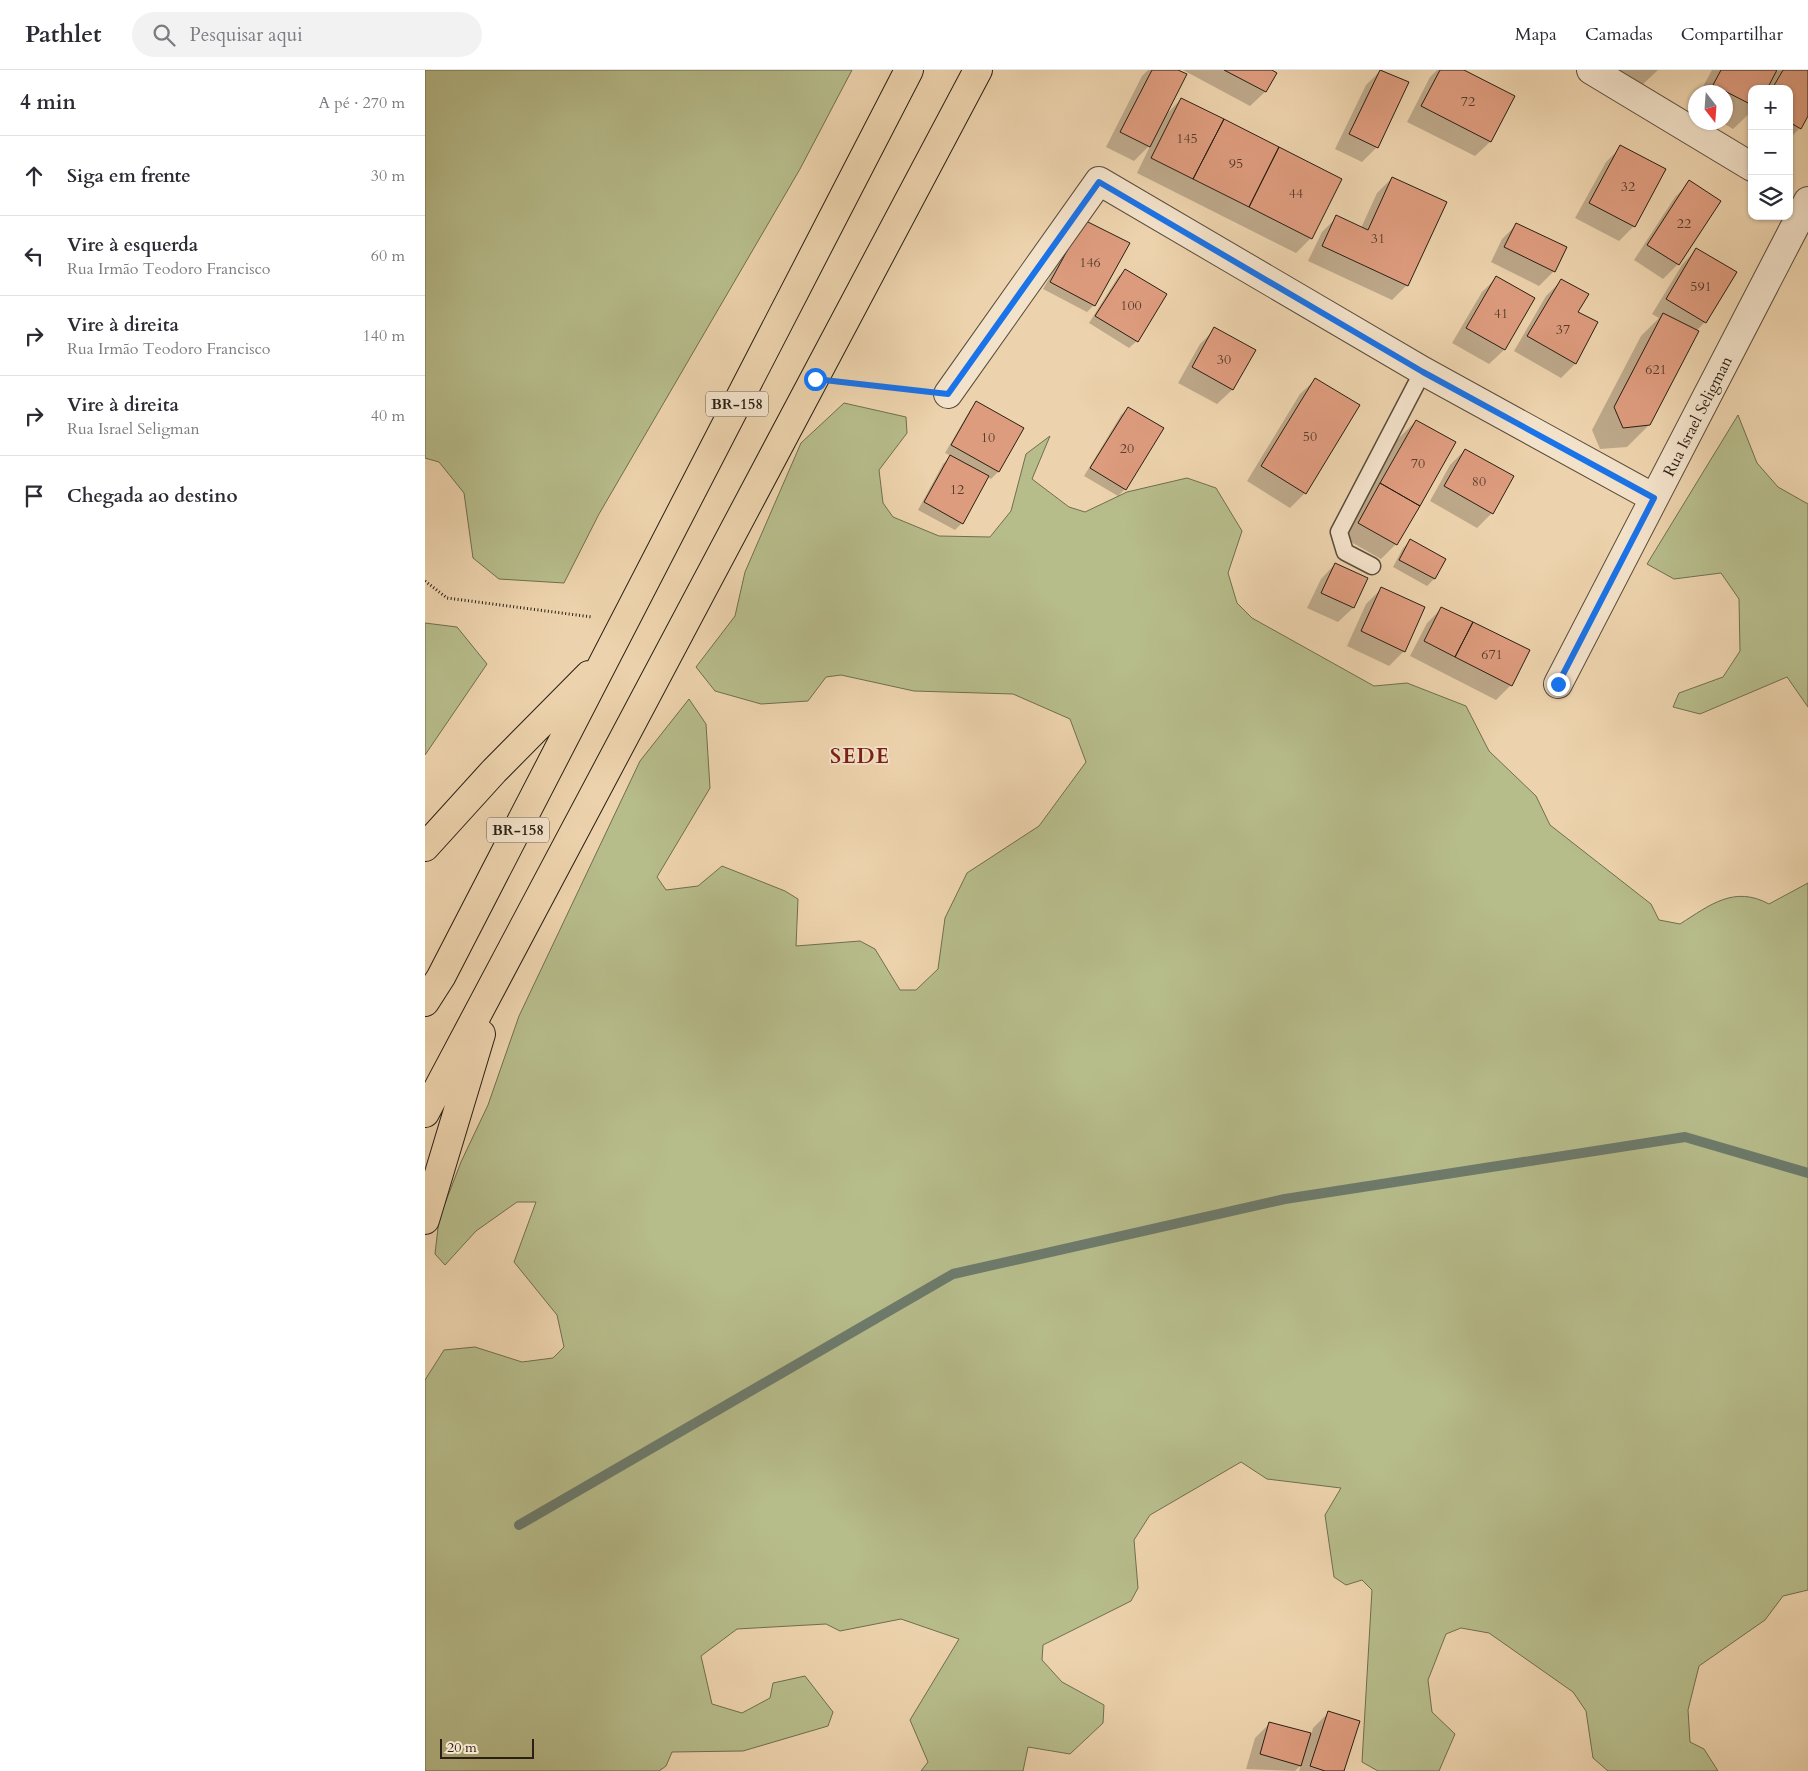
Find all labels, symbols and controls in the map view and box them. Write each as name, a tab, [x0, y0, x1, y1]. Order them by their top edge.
search box	[132, 12, 482, 57]
text: Pathlet	[25, 18, 102, 51]
icon: search	[150, 21, 178, 49]
text: Pesquisar aqui	[190, 22, 303, 48]
text: Mapa	[1515, 22, 1557, 47]
text: Camadas	[1585, 22, 1653, 47]
text: Compartilhar	[1681, 22, 1783, 47]
north arrow	[1688, 85, 1733, 130]
map controls	[1748, 85, 1793, 220]
button: +	[1748, 85, 1793, 130]
text: 4 min	[20, 88, 76, 117]
text: A pé · 270 m	[318, 92, 405, 114]
house number: 72	[1461, 92, 1475, 111]
house number: 145	[1176, 129, 1198, 148]
button: −	[1748, 130, 1793, 175]
house number: 95	[1229, 154, 1243, 173]
icon: ahead	[20, 162, 48, 190]
text: Siga em frente	[67, 163, 191, 189]
text: 30 m	[371, 165, 405, 187]
button: layers	[1748, 175, 1793, 220]
house number: 32	[1621, 177, 1635, 196]
house number: 44	[1289, 184, 1303, 203]
house number: 22	[1677, 214, 1691, 233]
house number: 31	[1371, 229, 1385, 248]
text: Vire à esquerda	[67, 232, 198, 258]
icon: left	[20, 242, 48, 270]
text: 60 m	[371, 245, 405, 267]
house number: 146	[1079, 253, 1101, 272]
text: Rua Irmão Teodoro Francisco	[67, 258, 270, 280]
house number: 591	[1690, 277, 1712, 296]
house number: 100	[1120, 296, 1142, 315]
house number: 41	[1494, 304, 1508, 323]
text: Vire à direita	[67, 312, 179, 338]
house number: 37	[1556, 320, 1570, 339]
icon: right	[20, 322, 48, 350]
text: 140 m	[363, 325, 405, 347]
text: Rua Irmão Teodoro Francisco	[67, 338, 270, 360]
house number: 30	[1217, 350, 1231, 369]
street label: Rua Israel Seligman	[1658, 352, 1738, 481]
house number: 621	[1645, 360, 1667, 379]
route start	[804, 368, 827, 391]
text: Vire à direita	[67, 392, 179, 418]
road number: BR-158	[706, 392, 768, 416]
icon: right	[20, 402, 48, 430]
text: 40 m	[371, 405, 405, 427]
text: Rua Israel Seligman	[67, 418, 200, 440]
house number: 50	[1303, 427, 1317, 446]
house number: 10	[981, 428, 995, 447]
house number: 20	[1120, 439, 1134, 458]
house number: 70	[1411, 454, 1425, 473]
house number: 80	[1472, 472, 1486, 491]
house number: 12	[950, 480, 964, 499]
icon: arrive	[20, 482, 48, 510]
text: Chegada ao destino	[67, 483, 238, 509]
house number: 671	[1481, 645, 1503, 664]
route end	[1547, 673, 1570, 696]
district label: SEDE	[830, 742, 890, 771]
road number: BR-158	[487, 818, 549, 842]
scale bar	[440, 1736, 534, 1759]
text: 20 m	[447, 1738, 477, 1757]

